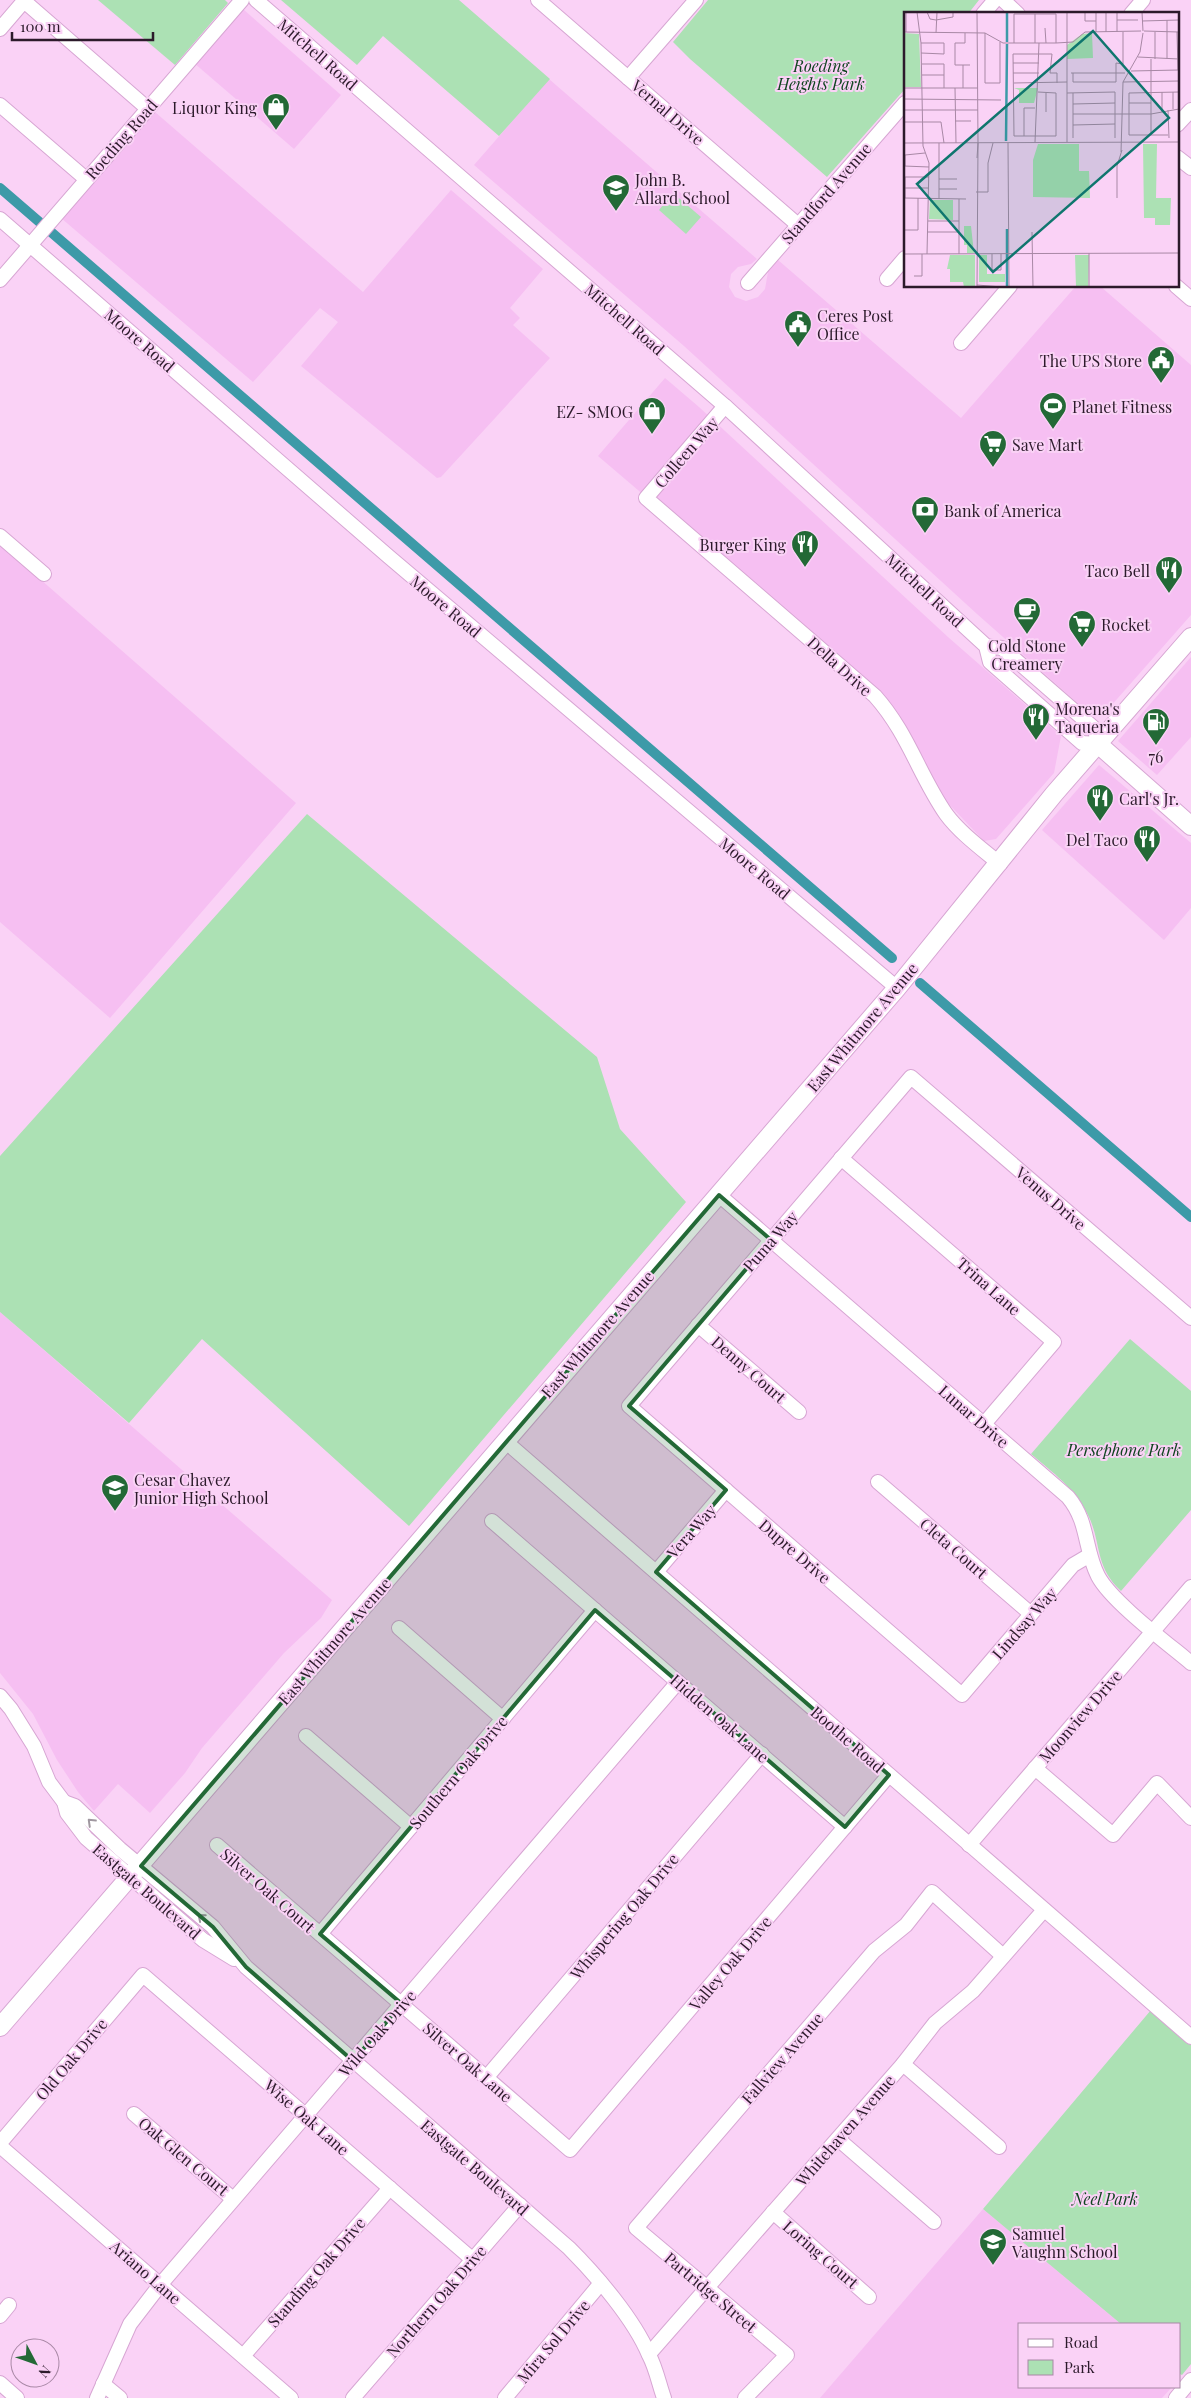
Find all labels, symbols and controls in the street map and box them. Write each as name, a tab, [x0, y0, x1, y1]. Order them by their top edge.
scale bar	[12, 10, 154, 42]
inset map	[904, 12, 1178, 288]
street label: Mitchell Road	[274, 14, 362, 94]
text: 100 m	[20, 16, 61, 36]
park label: Roeding Heights Park	[776, 55, 865, 94]
street label: Vernal Drive	[627, 74, 709, 149]
shop icon: Liquor King	[261, 92, 291, 131]
street label: Roeding Road	[80, 95, 162, 183]
place label: Liquor King	[172, 97, 258, 118]
street label: Standford Avenue	[776, 138, 876, 248]
place label: John B. Allard School	[634, 169, 730, 208]
school or university icon: John B. Allard School	[601, 173, 631, 212]
street label: Mitchell Road	[581, 279, 669, 359]
street label: Moore Road	[100, 304, 180, 376]
place label: Ceres Post Office	[817, 305, 893, 344]
public building icon: Ceres Post Office	[783, 309, 813, 348]
public building icon: The UPS Store	[1146, 345, 1176, 384]
place label: The UPS Store	[1040, 350, 1142, 371]
sports icon: Planet Fitness	[1038, 391, 1068, 430]
shop icon: EZ- SMOG	[637, 396, 667, 435]
place label: Planet Fitness	[1072, 396, 1172, 417]
place label: EZ- SMOG	[556, 401, 633, 422]
street label: Colleen Way	[649, 412, 723, 492]
supermarket icon: Save Mart	[978, 429, 1008, 468]
place label: Save Mart	[1012, 434, 1083, 455]
bank icon: Bank of America	[910, 495, 940, 534]
place label: Bank of America	[944, 500, 1062, 521]
restaurant icon: Burger King	[790, 529, 820, 568]
place label: Burger King	[699, 534, 787, 555]
street label: Mitchell Road	[882, 549, 968, 631]
restaurant icon: Taco Bell	[1154, 555, 1184, 594]
place label: Taco Bell	[1085, 560, 1150, 581]
street label: Moore Road	[406, 570, 486, 642]
cafe icon: Cold Stone Creamery	[1012, 596, 1042, 635]
supermarket icon: Rocket	[1067, 609, 1097, 648]
place label: Rocket	[1101, 614, 1150, 635]
street label: Della Drive	[803, 632, 877, 700]
place label: Cold Stone Creamery	[988, 635, 1066, 674]
place label: Morena's Taqueria	[1055, 698, 1120, 737]
restaurant icon: Morena's Taqueria	[1021, 702, 1051, 741]
fuel station icon: 76	[1141, 707, 1171, 746]
place label: 76	[1149, 746, 1163, 767]
restaurant icon: Carl's Jr.	[1085, 783, 1115, 822]
place label: Carl's Jr.	[1119, 788, 1179, 809]
restaurant icon: Del Taco	[1132, 824, 1162, 863]
place label: Del Taco	[1066, 829, 1128, 850]
street label: Moore Road	[715, 832, 795, 904]
street label: East Whitmore Avenue	[802, 958, 922, 1096]
street label: Venus Drive	[1011, 1161, 1090, 1234]
street label: Puma Way	[738, 1206, 802, 1276]
street label: Trina Lane	[953, 1252, 1025, 1320]
street label: East Whitmore Avenue	[536, 1266, 658, 1402]
street label: Denny Court	[707, 1331, 791, 1407]
street label: Lunar Drive	[935, 1380, 1013, 1452]
park label: Persephone Park	[1066, 1439, 1181, 1460]
place label: Cesar Chavez Junior High School	[133, 1469, 269, 1508]
school or university icon: Cesar Chavez Junior High School	[100, 1473, 130, 1512]
street label: Vera Way	[661, 1500, 720, 1563]
street label: Cleta Court	[916, 1513, 992, 1583]
street label: Dupre Drive	[755, 1514, 835, 1588]
street label: East Whitmore Avenue	[273, 1573, 395, 1709]
street label: Lindsay Way	[987, 1583, 1061, 1663]
street label: Moonview Drive	[1034, 1665, 1126, 1767]
street label: Hidden Oak Lane	[666, 1669, 774, 1767]
street label: Boothe Road	[807, 1701, 889, 1777]
street label: Southern Oak Drive	[404, 1711, 512, 1833]
one-way arrow	[88, 1819, 97, 1828]
street label: Eastgate Boulevard	[89, 1838, 205, 1944]
street label: Silver Oak Court	[216, 1843, 320, 1937]
street label: Whispering Oak Drive	[564, 1849, 683, 1984]
street label: Valley Oak Drive	[684, 1911, 776, 2015]
one-way arrow	[198, 1914, 207, 1923]
street label: Wild Oak Drive	[333, 1985, 420, 2081]
street label: Fallview Avenue	[736, 2008, 828, 2108]
street label: Old Oak Drive	[31, 2014, 111, 2104]
street label: Silver Oak Lane	[419, 2017, 517, 2107]
street label: Whitehaven Avenue	[790, 2070, 899, 2191]
street label: Wise Oak Lane	[260, 2074, 354, 2160]
street label: Oak Glen Court	[135, 2112, 234, 2200]
street label: Eastgate Boulevard	[417, 2114, 533, 2220]
park label: Neel Park	[1070, 2188, 1138, 2209]
street label: Standing Oak Drive	[262, 2213, 370, 2331]
street label: Loring Court	[779, 2215, 863, 2293]
place label: Samuel Vaughn School	[1011, 2223, 1118, 2262]
school or university icon: Samuel Vaughn School	[978, 2227, 1008, 2266]
street label: Ariano Lane	[105, 2235, 186, 2309]
street label: Northern Oak Drive	[381, 2240, 491, 2362]
street label: Partridge Street	[660, 2247, 762, 2337]
street label: Mira Sol Drive	[512, 2295, 594, 2387]
legend	[1018, 2323, 1181, 2388]
text: Road	[1064, 2332, 1098, 2352]
north arrow	[10, 2338, 60, 2388]
text: Park	[1064, 2357, 1096, 2377]
text: N	[35, 2362, 56, 2382]

